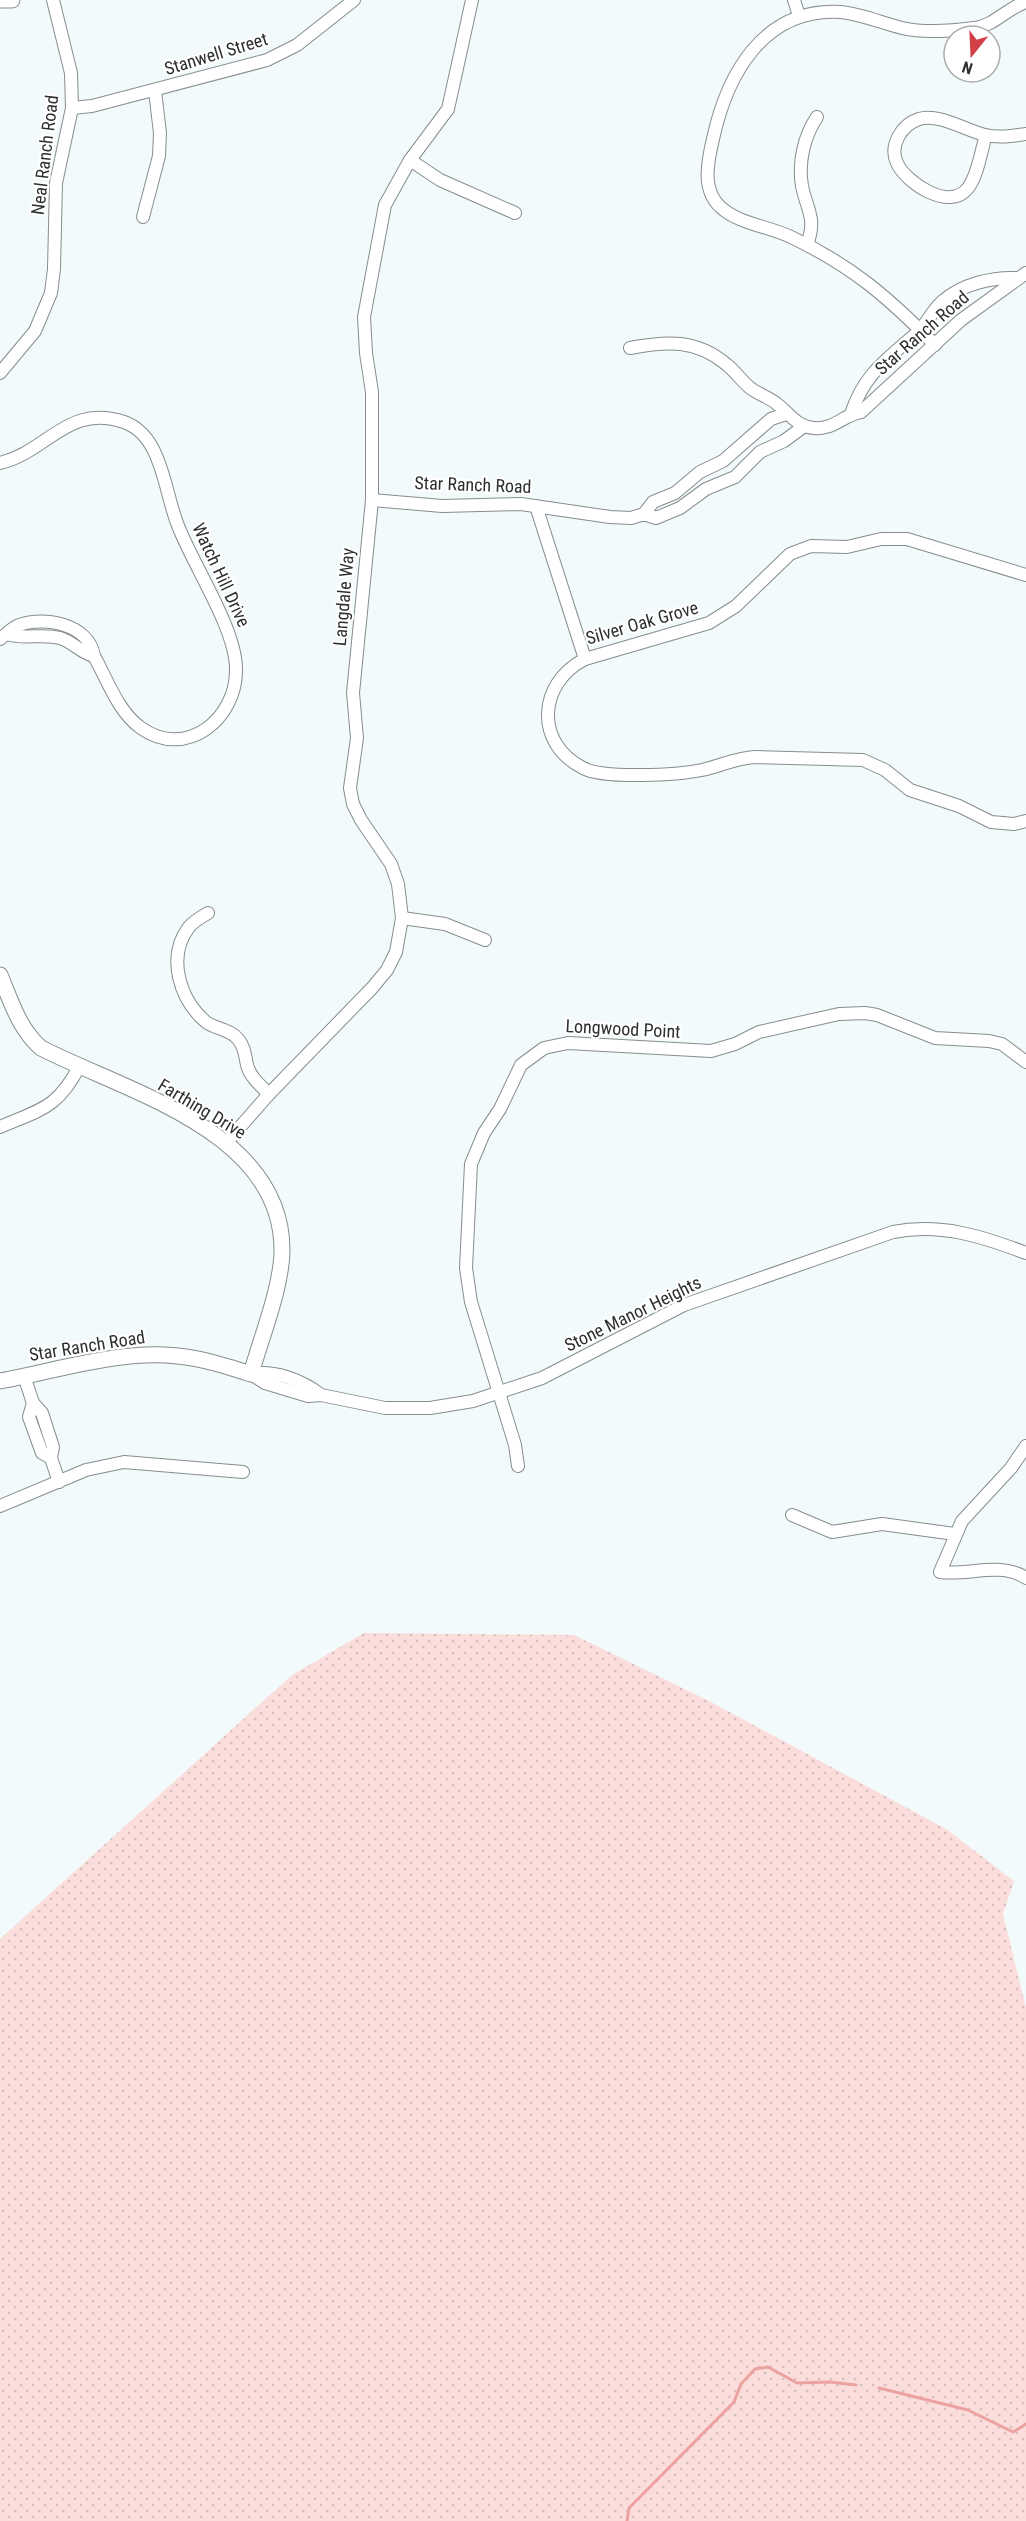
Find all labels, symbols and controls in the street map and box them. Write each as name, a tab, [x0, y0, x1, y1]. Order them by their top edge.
north arrow	[942, 24, 1002, 84]
street label: Stanwell Street	[162, 28, 270, 79]
text: N	[960, 57, 975, 78]
street label: Neal Ranch Road	[27, 94, 62, 216]
street label: Star Ranch Road	[871, 286, 973, 379]
street label: Star Ranch Road	[414, 472, 532, 497]
street label: Watch Hill Drive	[188, 520, 255, 630]
street label: Langdale Way	[329, 547, 358, 647]
street label: Silver Oak Grove	[583, 596, 700, 649]
street label: Longwood Point	[565, 1015, 681, 1042]
street label: Farthing Drive	[155, 1074, 250, 1143]
street label: Stone Manor Heights	[561, 1271, 704, 1356]
street label: Star Ranch Road	[27, 1326, 146, 1365]

